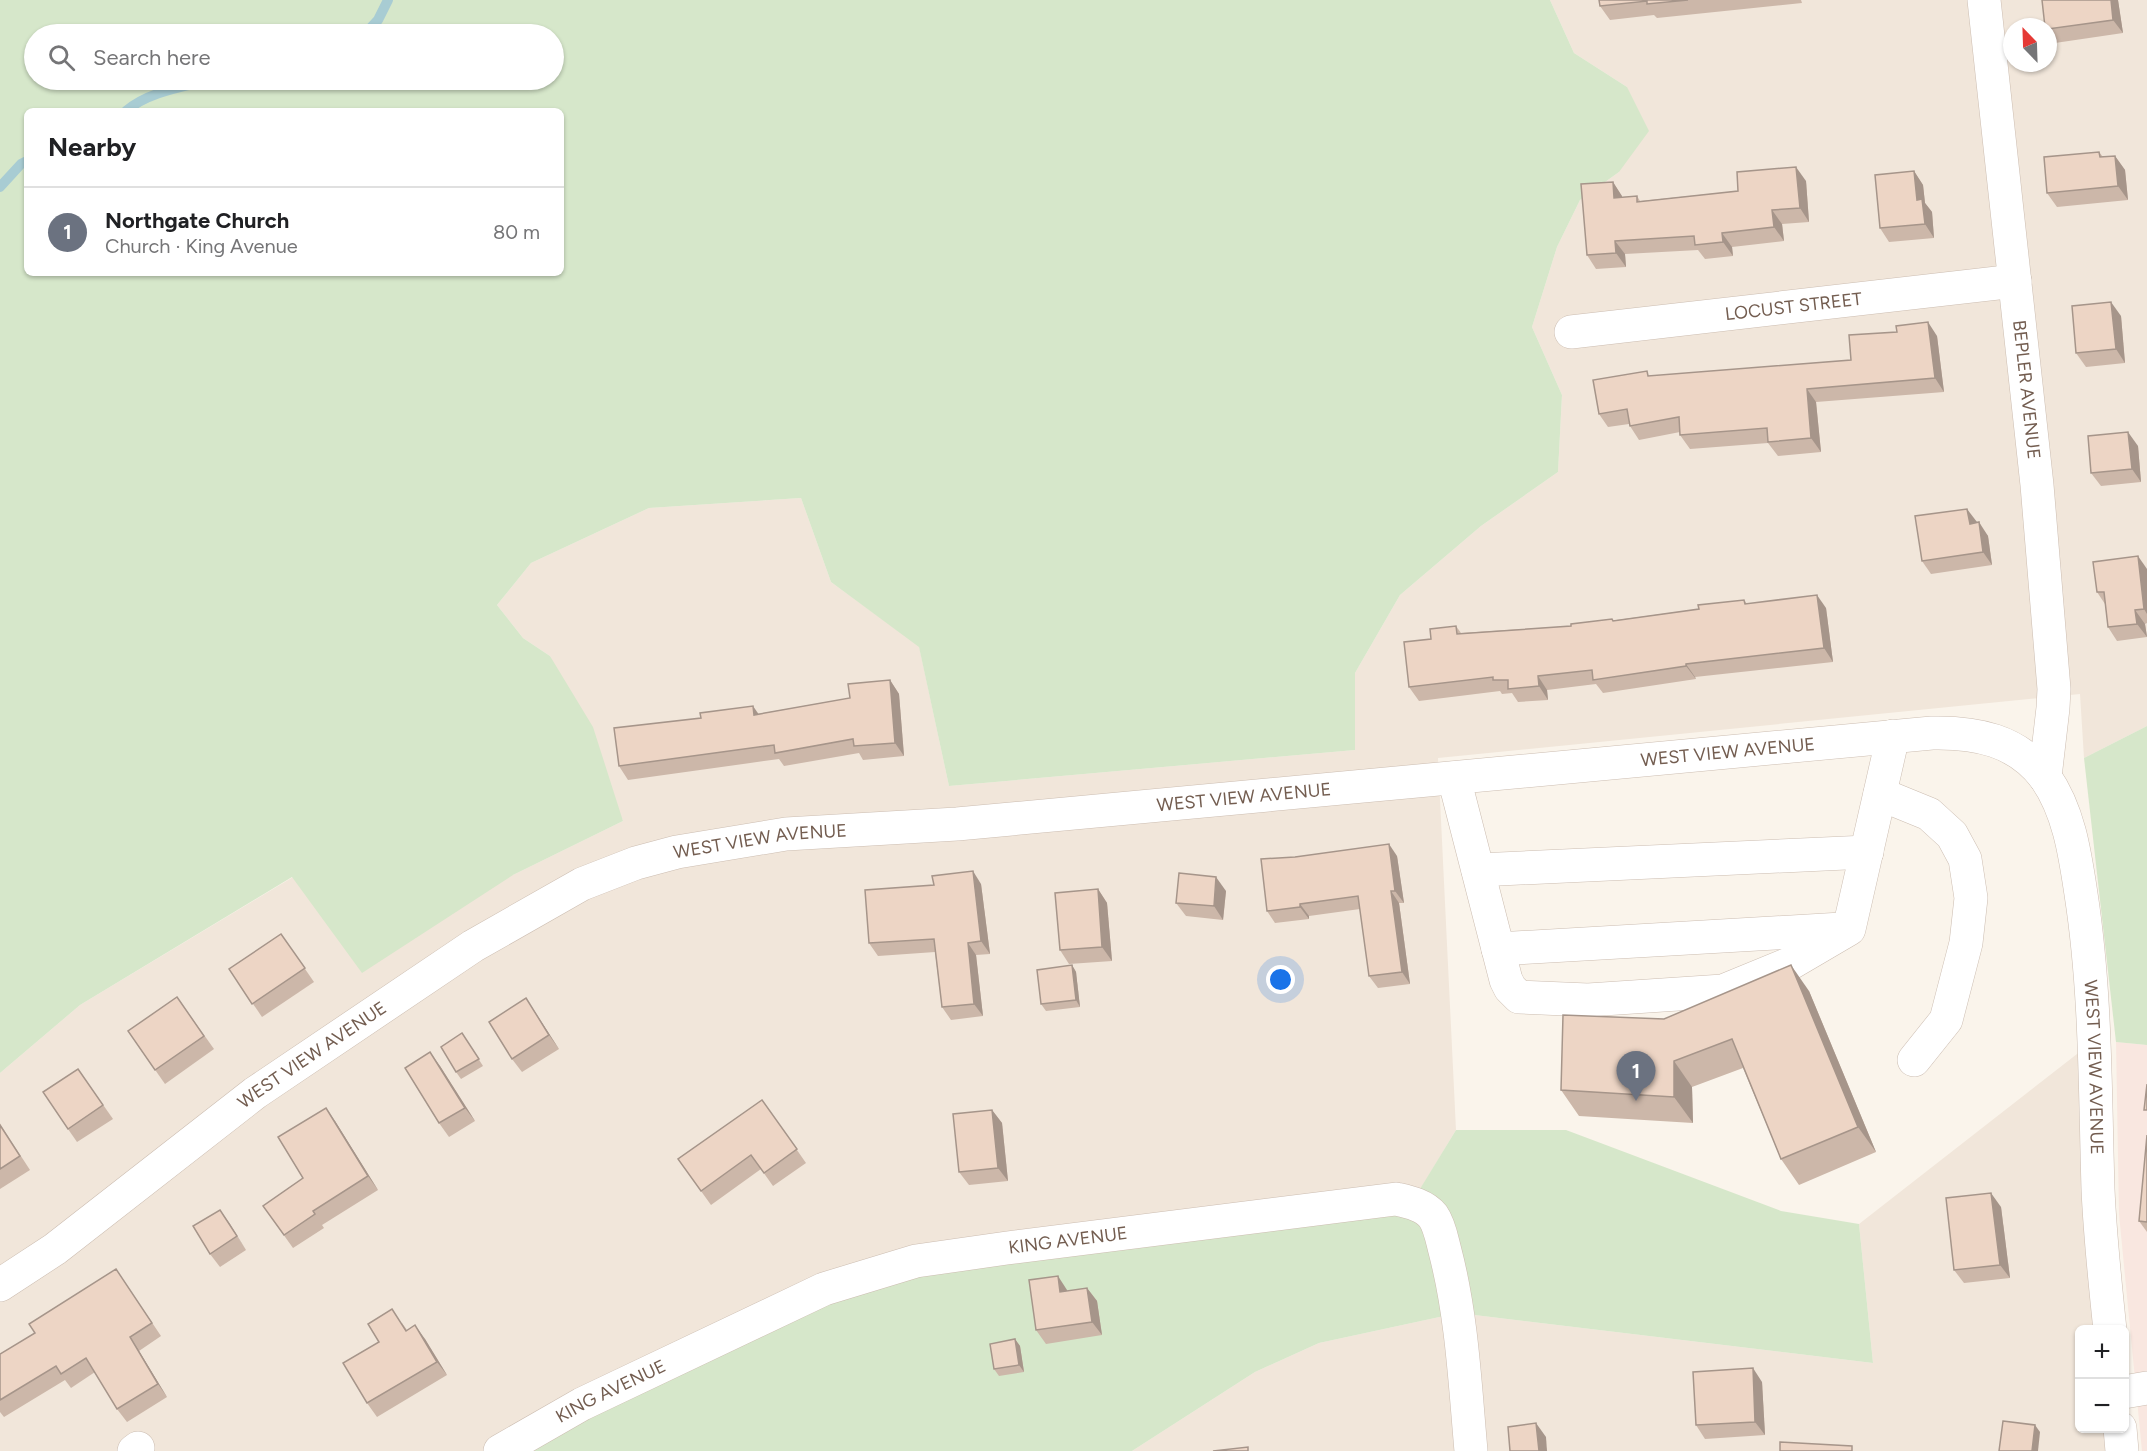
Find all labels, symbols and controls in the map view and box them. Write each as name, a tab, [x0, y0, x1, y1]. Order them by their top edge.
north arrow	[2003, 18, 2057, 72]
search box	[24, 24, 564, 90]
icon: search	[45, 41, 78, 74]
text: Search here	[93, 44, 211, 71]
text: Nearby	[48, 131, 136, 163]
text: Northgate Church	[105, 207, 289, 234]
text: 1	[63, 220, 72, 244]
text: 80 m	[493, 220, 540, 244]
text: Church · King Avenue	[105, 234, 298, 258]
street label: LOCUST STREET	[1724, 288, 1863, 325]
street label: BEPLER AVENUE	[2008, 319, 2045, 460]
street label: WEST VIEW AVENUE	[1640, 733, 1816, 771]
street label: WEST VIEW AVENUE	[1156, 778, 1332, 816]
street label: WEST VIEW AVENUE	[672, 819, 847, 863]
your location	[1266, 965, 1295, 994]
street label: WEST VIEW AVENUE	[2080, 979, 2108, 1155]
street label: WEST VIEW AVENUE	[233, 997, 391, 1113]
pin: 1	[1616, 1052, 1656, 1101]
street label: KING AVENUE	[1007, 1222, 1129, 1259]
map controls	[2075, 1325, 2129, 1433]
button: +	[2075, 1325, 2129, 1379]
street label: KING AVENUE	[552, 1355, 669, 1428]
button: −	[2075, 1379, 2129, 1433]

